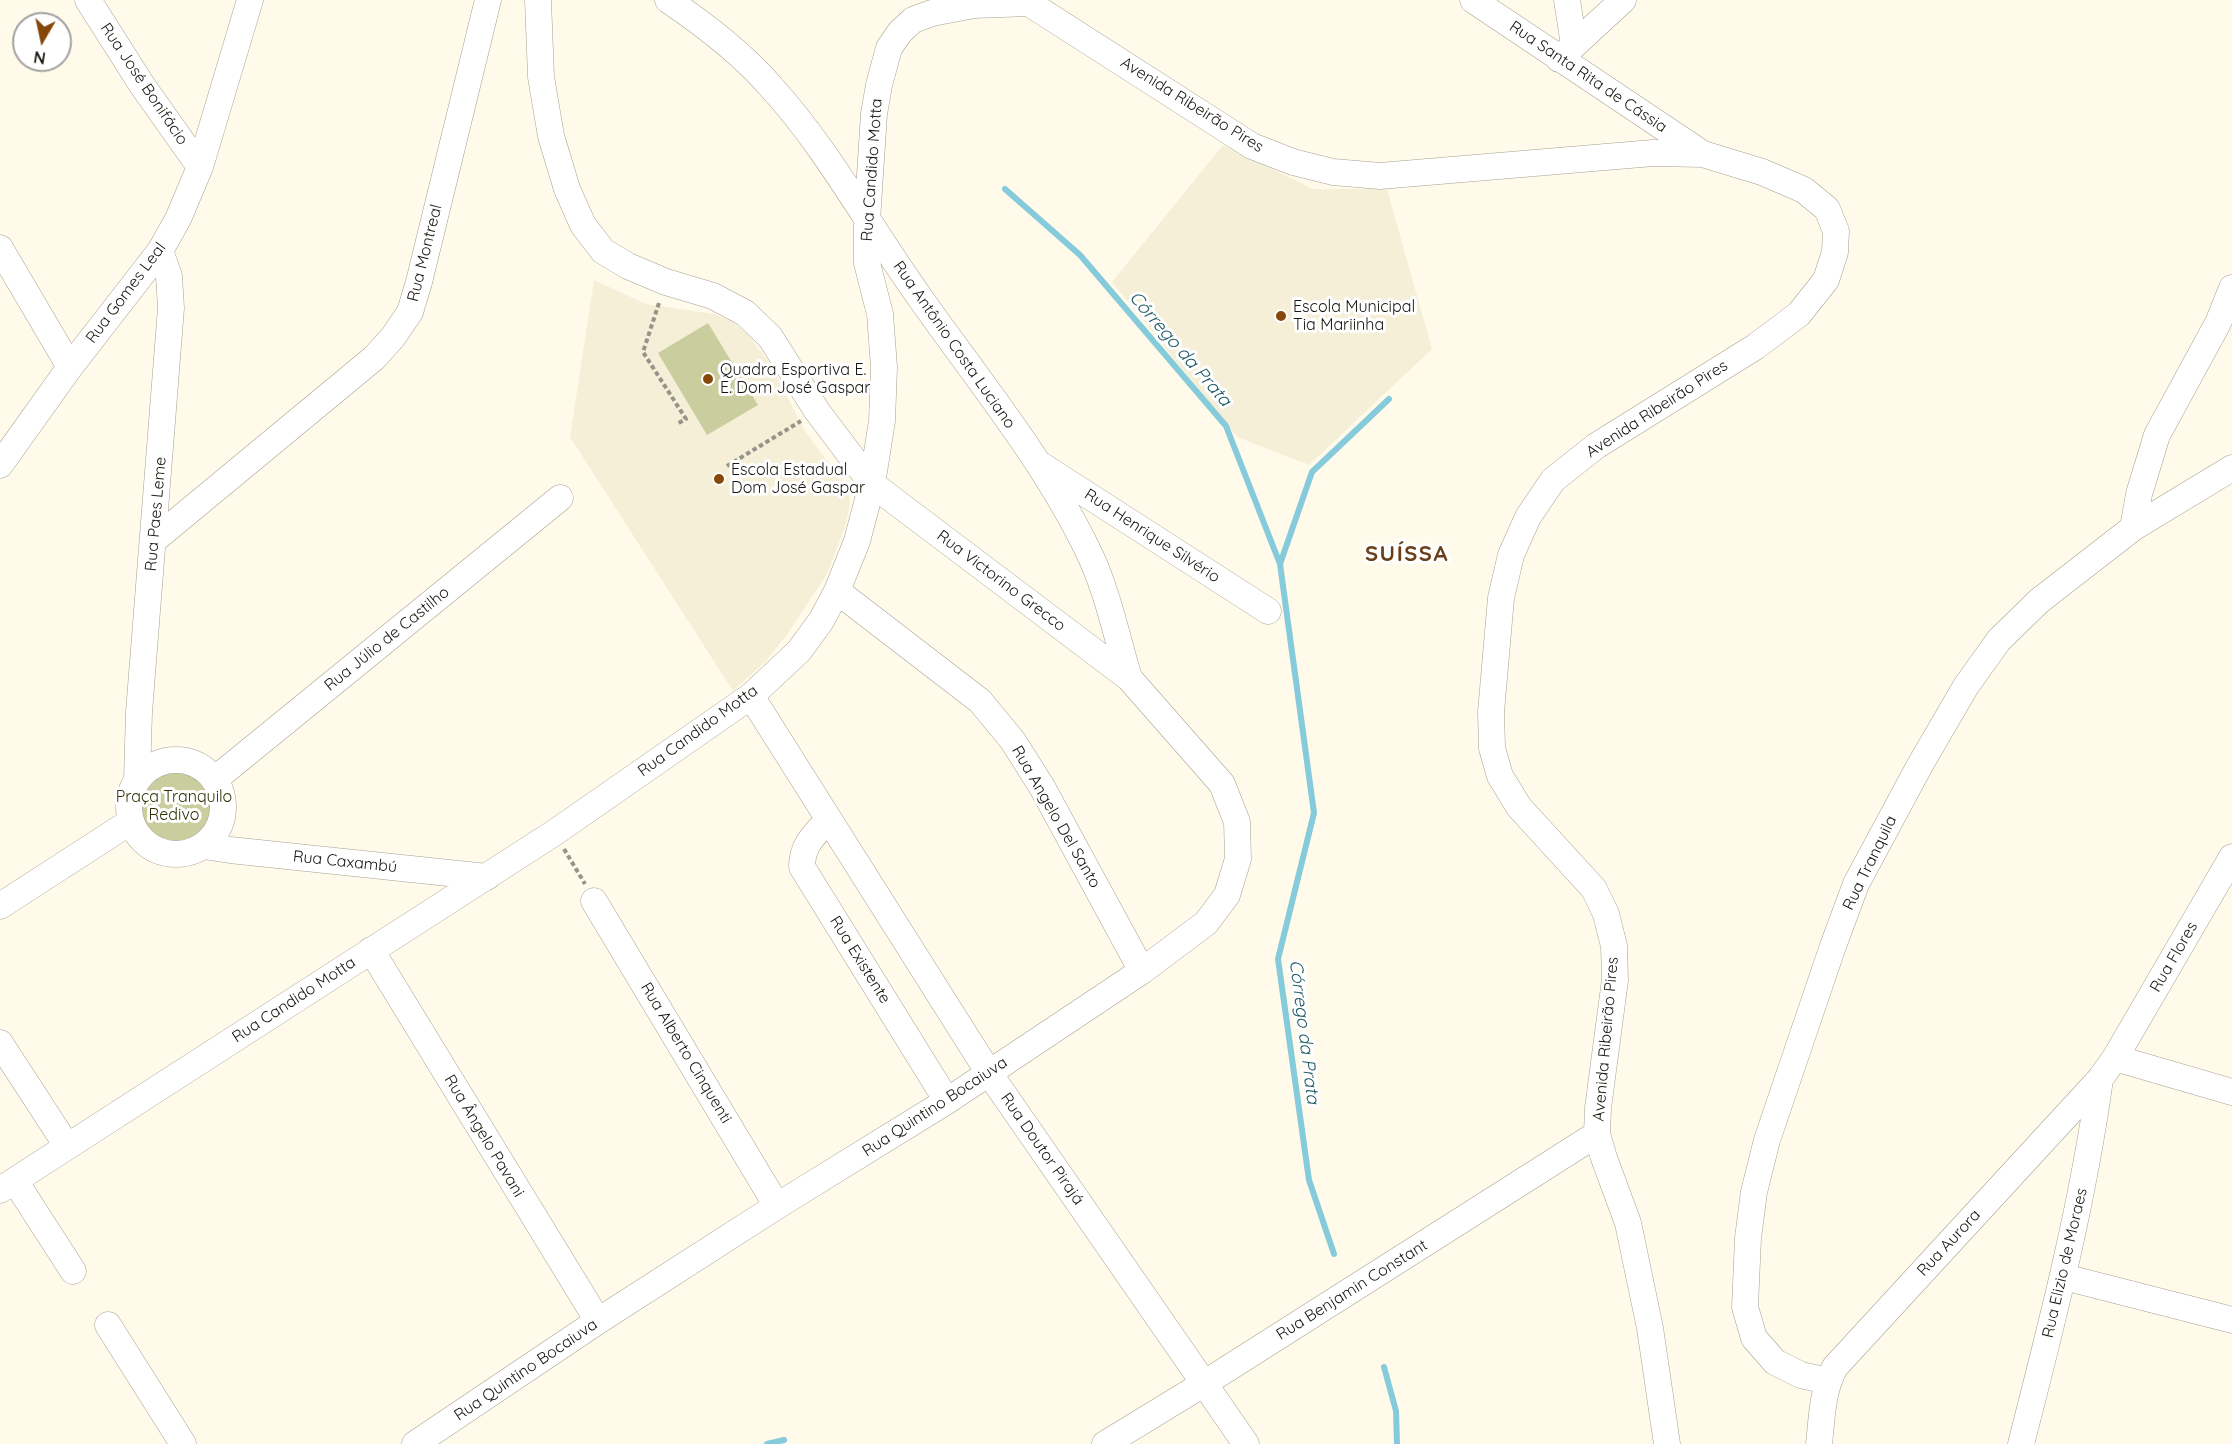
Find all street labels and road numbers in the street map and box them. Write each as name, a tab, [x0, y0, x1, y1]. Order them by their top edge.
street label: Rua Santa Rita de Cássia	[1505, 17, 1671, 137]
street label: Rua José Bonifácio	[96, 19, 192, 149]
street label: Avenida Ribeirão Pires	[1117, 53, 1267, 157]
street label: Rua Candido Motta	[857, 98, 887, 242]
street label: Rua Montreal	[404, 202, 446, 304]
street label: Rua Gomes Leal	[82, 239, 170, 347]
street label: Rua Antônio Costa Luciano	[889, 258, 1019, 432]
street label: Avenida Ribeirão Pires	[1583, 356, 1731, 462]
street label: Rua Paes Leme	[141, 456, 171, 572]
street label: Rua Henrique Silvério	[1081, 485, 1223, 587]
street label: Rua Victorino Grecco	[933, 526, 1069, 636]
street label: Rua Júlio de Castilho	[321, 583, 453, 695]
street label: Rua Candido Motta	[634, 681, 762, 781]
street label: Rua Angelo Del Santo	[1007, 742, 1105, 892]
street label: Rua Tranquila	[1839, 813, 1901, 913]
street label: Rua Caxambú	[292, 847, 398, 877]
street label: Rua Existente	[825, 913, 895, 1007]
street label: Rua Flores	[2146, 918, 2202, 996]
street label: Rua Candido Motta	[229, 953, 359, 1047]
street label: Avenida Ribeirão Pires	[1589, 956, 1623, 1122]
street label: Rua Alberto Cinquenti	[636, 979, 736, 1127]
street label: Rua Quintino Bocaiuva	[859, 1053, 1011, 1161]
street label: Rua Ângelo Pavani	[440, 1071, 528, 1201]
street label: Rua Doutor Pirajá	[996, 1089, 1088, 1209]
street label: Rua Elizio de Moraes	[2038, 1186, 2092, 1340]
street label: Rua Aurora	[1913, 1206, 1985, 1280]
street label: Rua Benjamin Constant	[1273, 1236, 1431, 1344]
street label: Rua Quintino Bocaiuva	[451, 1315, 601, 1425]

